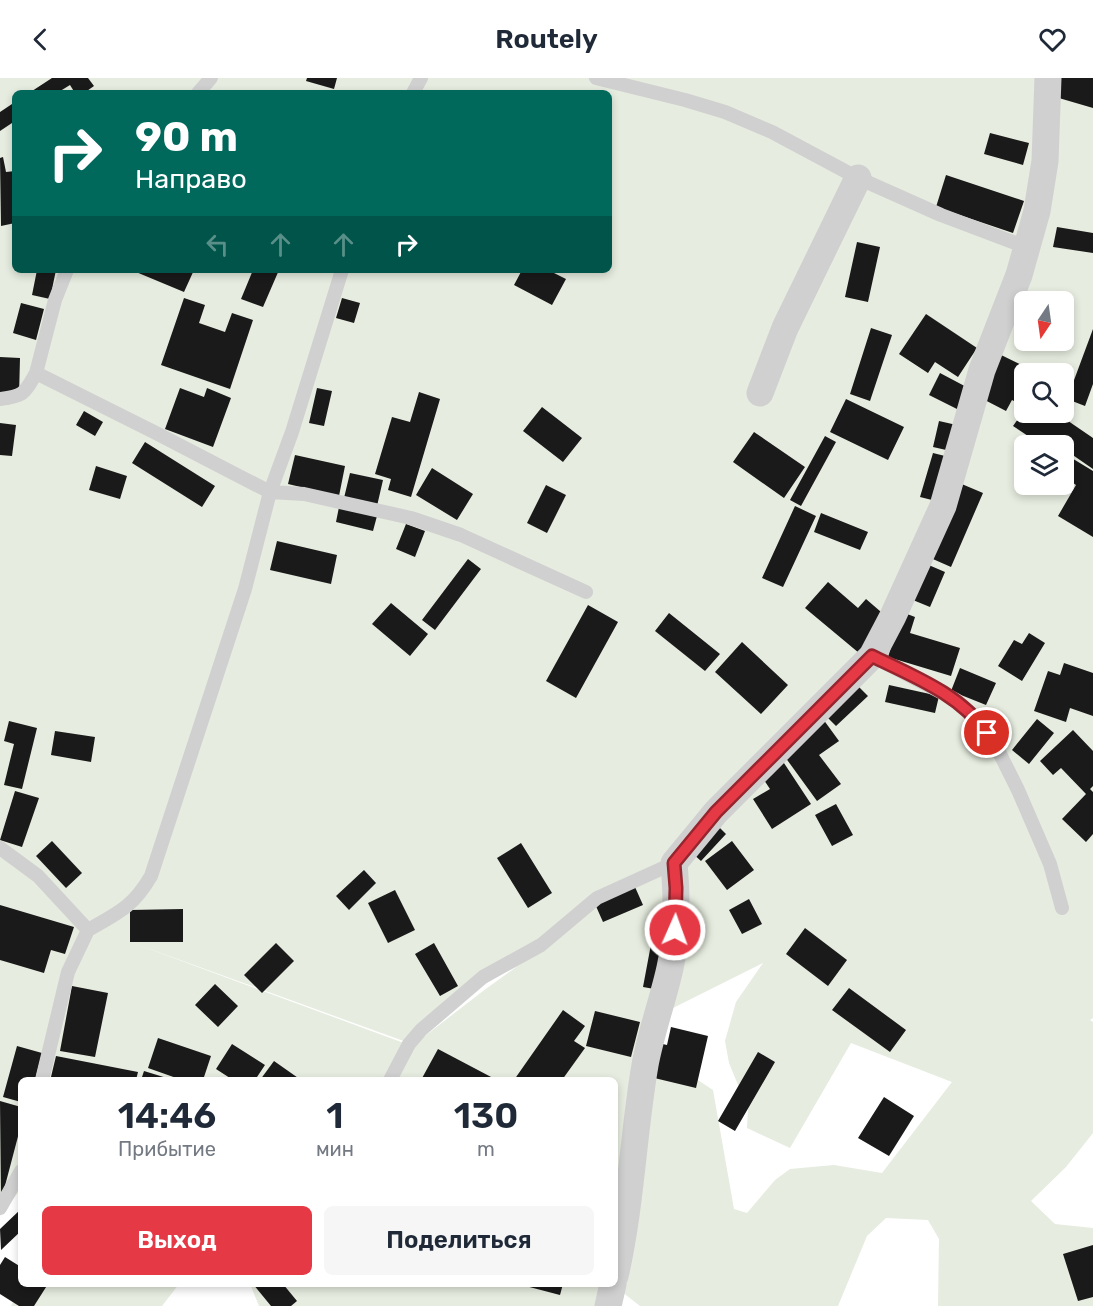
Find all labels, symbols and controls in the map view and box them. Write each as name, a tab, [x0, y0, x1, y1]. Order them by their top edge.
icon: back	[24, 23, 57, 56]
text: Routely	[495, 23, 598, 55]
icon: heart	[1036, 23, 1069, 56]
text: 90 m	[135, 112, 238, 162]
icon: right	[36, 114, 114, 192]
text: Направо	[135, 163, 247, 195]
icon: left	[201, 228, 234, 261]
icon: ahead	[264, 228, 297, 261]
icon: ahead	[327, 228, 360, 261]
icon: right	[390, 228, 423, 261]
north arrow	[1014, 291, 1074, 351]
map controls	[1014, 291, 1074, 495]
button: search	[1014, 363, 1074, 423]
button: layers	[1014, 435, 1074, 495]
pin	[961, 707, 1012, 758]
icon: arrive	[970, 716, 1003, 749]
position arrow	[643, 898, 707, 962]
text: 14:46	[118, 1094, 216, 1137]
text: 1	[326, 1094, 344, 1137]
text: 130	[454, 1094, 518, 1137]
text: Прибытие	[118, 1137, 216, 1161]
text: мин	[316, 1137, 354, 1161]
text: m	[477, 1137, 495, 1161]
button: Выход	[42, 1206, 312, 1275]
button: Поделиться	[324, 1206, 594, 1275]

